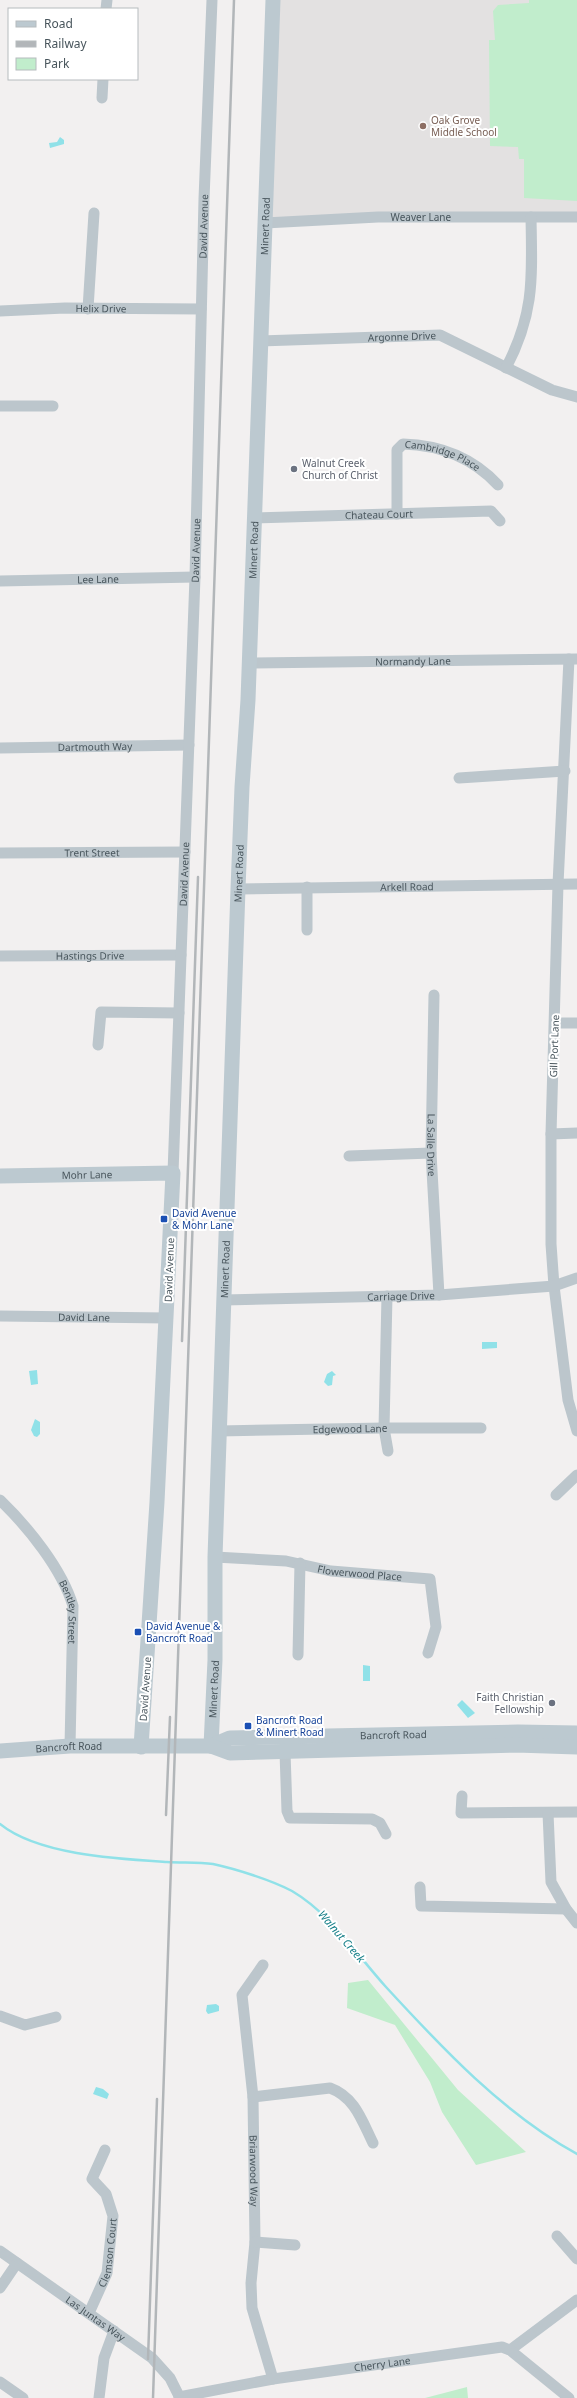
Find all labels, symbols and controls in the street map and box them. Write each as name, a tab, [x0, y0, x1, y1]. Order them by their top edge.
legend	[8, 8, 138, 80]
text: Road	[44, 15, 73, 32]
text: Railway	[44, 35, 88, 52]
text: Park	[44, 55, 70, 72]
place label: Oak Grove Middle School	[431, 113, 497, 139]
marker: Oak Grove Middle School	[418, 121, 428, 131]
street label: David Avenue	[196, 194, 211, 259]
street label: Minert Road	[257, 197, 273, 255]
street label: Weaver Lane	[391, 210, 451, 224]
street label: Helix Drive	[75, 301, 127, 315]
street label: Argonne Drive	[368, 328, 437, 344]
street label: Cambridge Place	[404, 437, 484, 474]
place label: Walnut Creek Church of Christ	[302, 456, 378, 482]
marker: Walnut Creek Church of Christ	[289, 464, 299, 474]
street label: Chateau Court	[345, 506, 414, 522]
street label: David Avenue	[188, 518, 203, 583]
street label: Minert Road	[245, 521, 261, 579]
street label: Lee Lane	[77, 572, 119, 586]
street label: Normandy Lane	[375, 654, 451, 668]
street label: Dartmouth Way	[58, 739, 133, 754]
street label: David Avenue	[176, 841, 192, 907]
street label: Minert Road	[231, 844, 247, 903]
street label: Trent Street	[64, 845, 120, 860]
street label: Arkell Road	[380, 879, 434, 894]
street label: Hastings Drive	[56, 948, 125, 963]
street label: Gill Port Lane	[546, 1014, 562, 1078]
street label: La Salle Drive	[424, 1113, 439, 1177]
street label: Mohr Lane	[61, 1167, 113, 1182]
place label: David Avenue & Mohr Lane	[172, 1206, 237, 1232]
marker: David Avenue & Mohr Lane	[159, 1214, 169, 1224]
street label: David Avenue	[161, 1237, 177, 1302]
street label: Minert Road	[217, 1240, 233, 1298]
street label: Carriage Drive	[367, 1288, 435, 1304]
street label: David Lane	[58, 1310, 110, 1324]
street label: Edgewood Lane	[312, 1421, 388, 1436]
street label: Flowerwood Place	[316, 1561, 403, 1584]
street label: Bentley Street	[56, 1577, 81, 1644]
place label: David Avenue & Bancroft Road	[146, 1619, 221, 1645]
marker: David Avenue & Bancroft Road	[133, 1627, 143, 1637]
street label: David Avenue	[136, 1656, 154, 1722]
street label: Minert Road	[205, 1660, 222, 1718]
place label: Faith Christian Fellowship	[476, 1690, 544, 1716]
marker: Faith Christian Fellowship	[547, 1698, 557, 1708]
place label: Bancroft Road & Minert Road	[256, 1713, 324, 1739]
marker: Bancroft Road & Minert Road	[243, 1721, 253, 1731]
street label: Bancroft Road	[360, 1727, 427, 1742]
street label: Bancroft Road	[35, 1739, 102, 1755]
water label: Walnut Creek	[315, 1907, 369, 1966]
street label: Briarwood Way	[247, 2135, 262, 2208]
street label: Clemson Court	[95, 2217, 120, 2289]
street label: Las Juntas Way	[63, 2293, 129, 2345]
street label: Cherry Lane	[353, 2353, 412, 2375]

